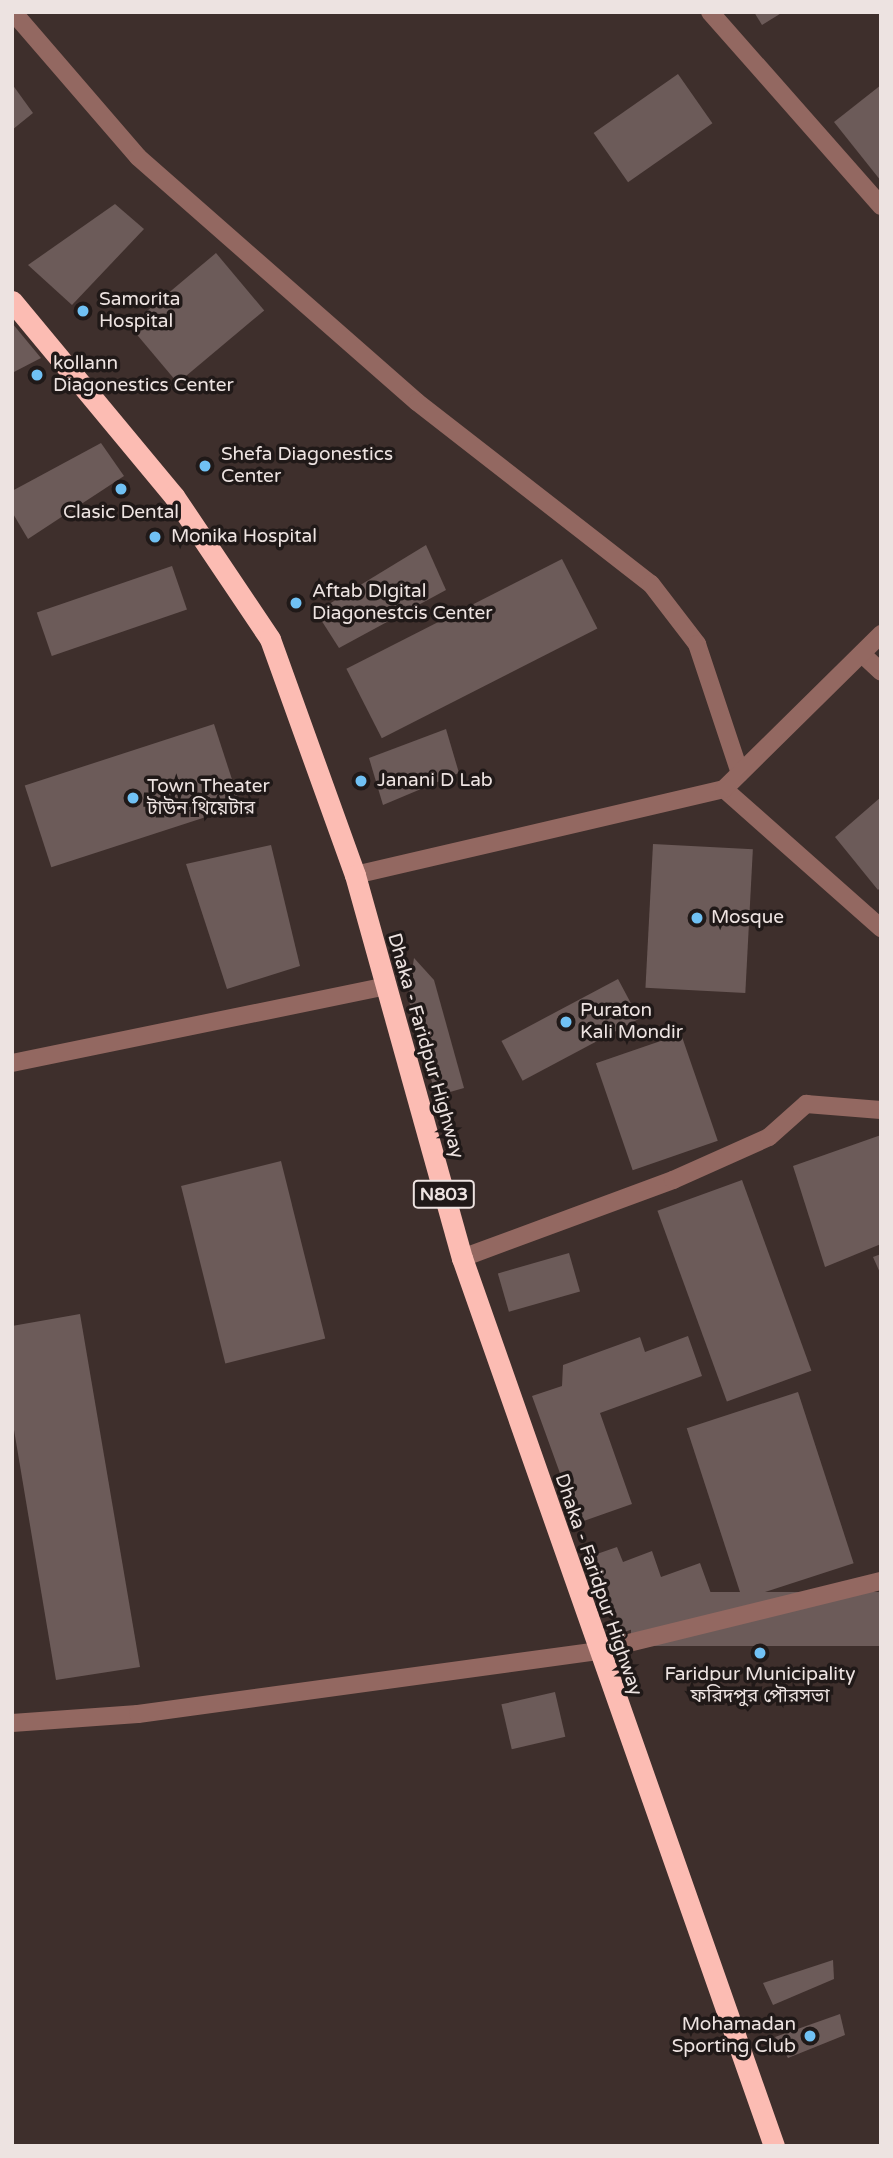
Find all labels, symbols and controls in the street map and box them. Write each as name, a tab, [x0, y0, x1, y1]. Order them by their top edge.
place label: Samorita Hospital	[99, 289, 180, 333]
marker: Samorita Hospital	[73, 301, 93, 321]
place label: kollann Diagonestics Center	[53, 353, 234, 397]
marker: kollann Diagonestics Center	[27, 365, 47, 385]
place label: Shefa Diagonestics Center	[221, 444, 393, 488]
marker: Shefa Diagonestics Center	[195, 456, 215, 476]
marker: Clasic Dental	[111, 479, 131, 499]
place label: Clasic Dental	[63, 502, 179, 524]
place label: Monika Hospital	[171, 526, 317, 548]
marker: Monika Hospital	[145, 527, 165, 547]
place label: Aftab DIgital Diagonestcis Center	[312, 581, 493, 625]
marker: Aftab DIgital Diagonestcis Center	[286, 593, 306, 613]
place label: Janani D Lab	[377, 770, 493, 792]
marker: Janani D Lab	[351, 771, 371, 791]
place label: Town Theater টাউন থিয়েটার	[147, 776, 270, 820]
marker: Town Theater টাউন থিয়েটার	[125, 790, 141, 806]
place label: Mosque	[711, 907, 784, 929]
marker: Mosque	[689, 910, 705, 926]
street label: Dhaka - Faridpur Highway	[382, 931, 468, 1161]
place label: Puraton Kali Mondir	[580, 1000, 683, 1044]
marker: Puraton Kali Mondir	[558, 1014, 574, 1030]
road number: N803	[412, 1180, 476, 1209]
street label: Dhaka - Faridpur Highway	[549, 1471, 647, 1699]
marker: Faridpur Municipality ফরিদপুর পৌরসভা	[752, 1645, 768, 1661]
place label: Faridpur Municipality ফরিদপুর পৌরসভা	[665, 1664, 855, 1708]
place label: Mohamadan Sporting Club	[672, 2014, 796, 2058]
marker: Mohamadan Sporting Club	[802, 2028, 818, 2044]

